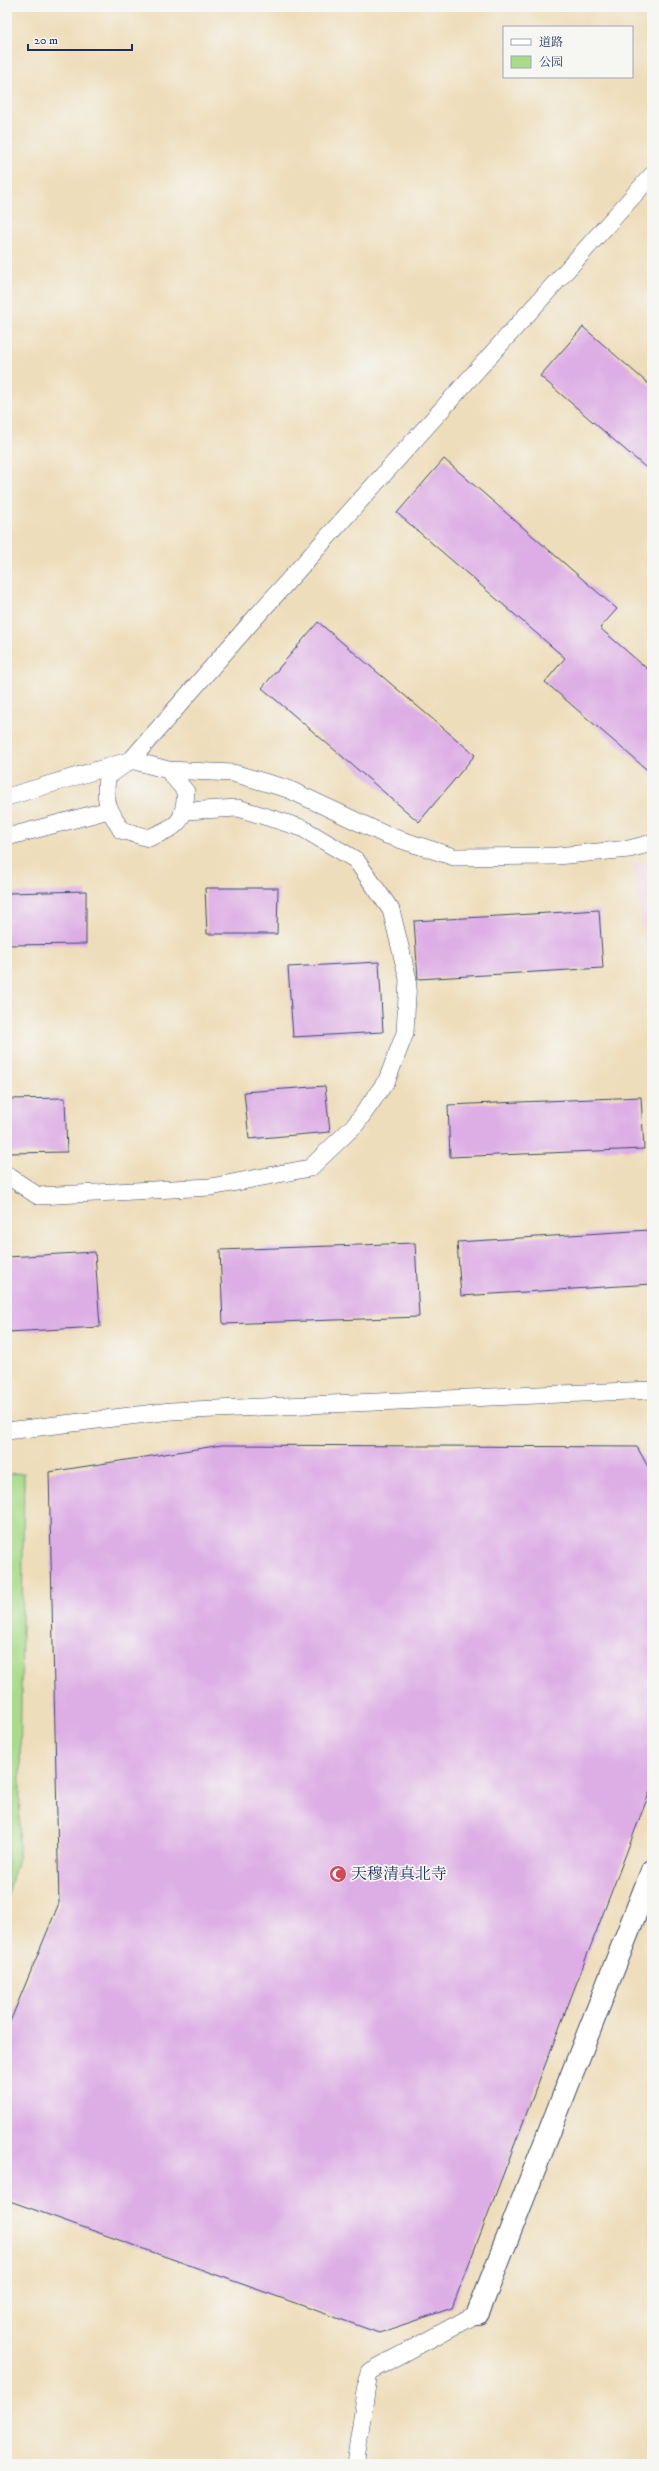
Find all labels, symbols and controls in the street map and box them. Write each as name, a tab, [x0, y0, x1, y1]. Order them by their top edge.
scale bar	[28, 26, 132, 52]
legend	[503, 26, 633, 78]
text: 20 m	[34, 33, 58, 48]
text: 道路	[539, 35, 563, 50]
text: 公园	[539, 55, 563, 70]
mosque icon: 天穆清真北寺	[328, 1864, 348, 1884]
place label: 天穆清真北寺	[351, 1864, 447, 1884]

